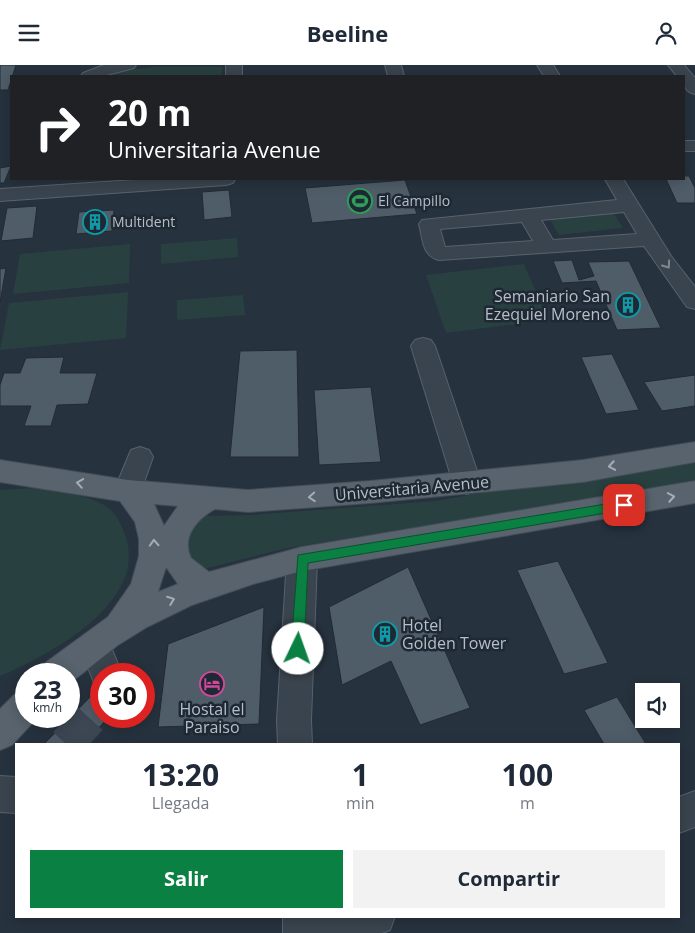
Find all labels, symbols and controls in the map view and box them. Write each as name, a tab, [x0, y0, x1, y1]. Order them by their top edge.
text: Beeline	[307, 18, 388, 48]
icon: menu	[15, 19, 43, 47]
icon: person	[652, 19, 680, 47]
text: 20 m	[108, 89, 191, 136]
icon: right	[25, 95, 90, 160]
text: Universitaria Avenue	[108, 134, 321, 164]
sports icon: El Campillo	[347, 188, 373, 214]
place label: El Campillo	[378, 191, 450, 210]
building icon: Multident	[82, 209, 108, 235]
place label: Multident	[112, 212, 175, 231]
one-way arrow	[661, 259, 670, 269]
place label: Semaniario San Ezequiel Moreno	[485, 285, 610, 325]
building icon: Semaniario San Ezequiel Moreno	[615, 292, 641, 318]
one-way arrow	[608, 461, 617, 471]
street label: Universitaria Avenue	[334, 470, 490, 506]
one-way arrow	[76, 478, 85, 488]
pin	[603, 484, 645, 526]
one-way arrow	[307, 491, 315, 502]
icon: arrive	[610, 491, 638, 519]
one-way arrow	[667, 492, 676, 502]
one-way arrow	[149, 538, 160, 546]
one-way arrow	[166, 596, 174, 606]
place label: Hotel Golden Tower	[402, 614, 507, 654]
building icon: Hotel Golden Tower	[372, 621, 398, 647]
position arrow	[271, 622, 323, 674]
speed limit sign: 30	[90, 663, 155, 728]
hotel icon: Hostal el Paraiso	[199, 671, 225, 697]
text: 23	[33, 672, 62, 706]
map controls	[635, 683, 680, 728]
button: sound	[635, 683, 680, 728]
place label: Hostal el Paraiso	[180, 698, 244, 738]
text: km/h	[33, 699, 62, 716]
text: 13:20	[142, 754, 219, 795]
text: 1	[352, 754, 369, 795]
text: 100	[502, 754, 553, 795]
text: Llegada	[152, 792, 209, 814]
text: min	[346, 792, 375, 814]
text: m	[520, 792, 535, 814]
button: Salir	[30, 850, 343, 908]
button: Compartir	[353, 850, 665, 908]

